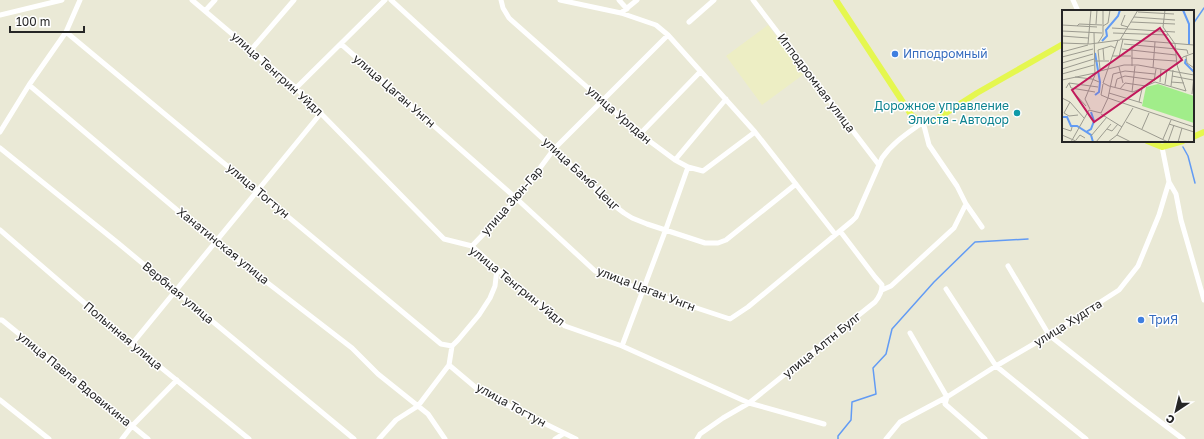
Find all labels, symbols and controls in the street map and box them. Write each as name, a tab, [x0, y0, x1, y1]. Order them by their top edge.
scale bar	[10, 8, 84, 34]
inset map	[1062, 10, 1194, 142]
text: 100 m	[16, 14, 50, 29]
street label: улица Тенгрин Уйдл	[228, 28, 326, 119]
street label: Ипподромная улица	[774, 30, 859, 135]
place label: Ипподромный	[903, 46, 987, 61]
marker: Ипподромный	[890, 49, 900, 59]
street label: улица Цаган Унгн	[350, 51, 439, 130]
street label: улица Урлдан	[584, 82, 655, 147]
place label: Дорожное управление Элиста - Автодор	[874, 98, 1009, 127]
marker: Дорожное управление Элиста - Автодор	[1012, 108, 1022, 118]
street label: улица Бамб Цецг	[539, 134, 624, 214]
street label: улица Тогтун	[224, 160, 293, 221]
street label: улица Зюн-Гар	[478, 163, 546, 238]
street label: Ханатинская улица	[174, 204, 272, 287]
street label: улица Тенгрин Уйдл	[466, 242, 568, 329]
street label: Вербная улица	[140, 258, 217, 327]
street label: улица Цаган Унгн	[595, 263, 698, 314]
street label: улица Худгта	[1031, 296, 1105, 349]
street label: Полынная улица	[81, 298, 166, 373]
street label: улица Алтн Булг	[780, 308, 864, 381]
place label: ТриЯ	[1149, 312, 1178, 327]
marker: ТриЯ	[1136, 315, 1146, 325]
street label: улица Павла Вдовикина	[14, 328, 134, 429]
street label: улица Тогтун	[474, 379, 549, 430]
north arrow	[1156, 391, 1196, 431]
text: С	[1163, 412, 1177, 427]

